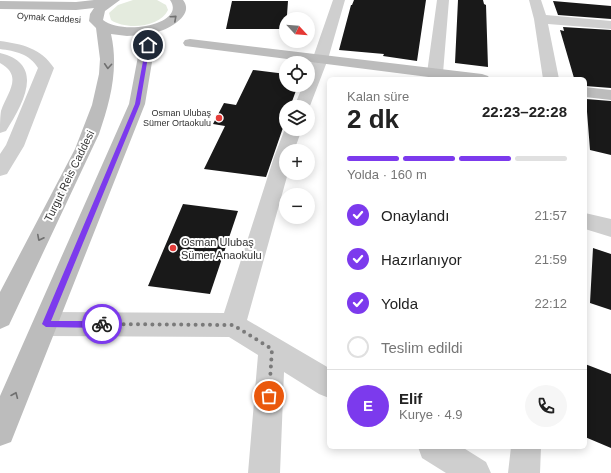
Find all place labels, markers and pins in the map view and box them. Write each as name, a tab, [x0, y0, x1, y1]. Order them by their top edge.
pin	[131, 28, 165, 62]
place label: Osman Ulubaş Sümer Ortaokulu	[143, 108, 211, 128]
marker: Osman Ulubaş Sümer Ortaokulu	[214, 113, 224, 123]
place label: Osman Ulubaş Sümer Anaokulu	[181, 236, 262, 261]
marker: Osman Ulubaş Sümer Anaokulu	[168, 243, 178, 253]
pin	[252, 379, 286, 413]

